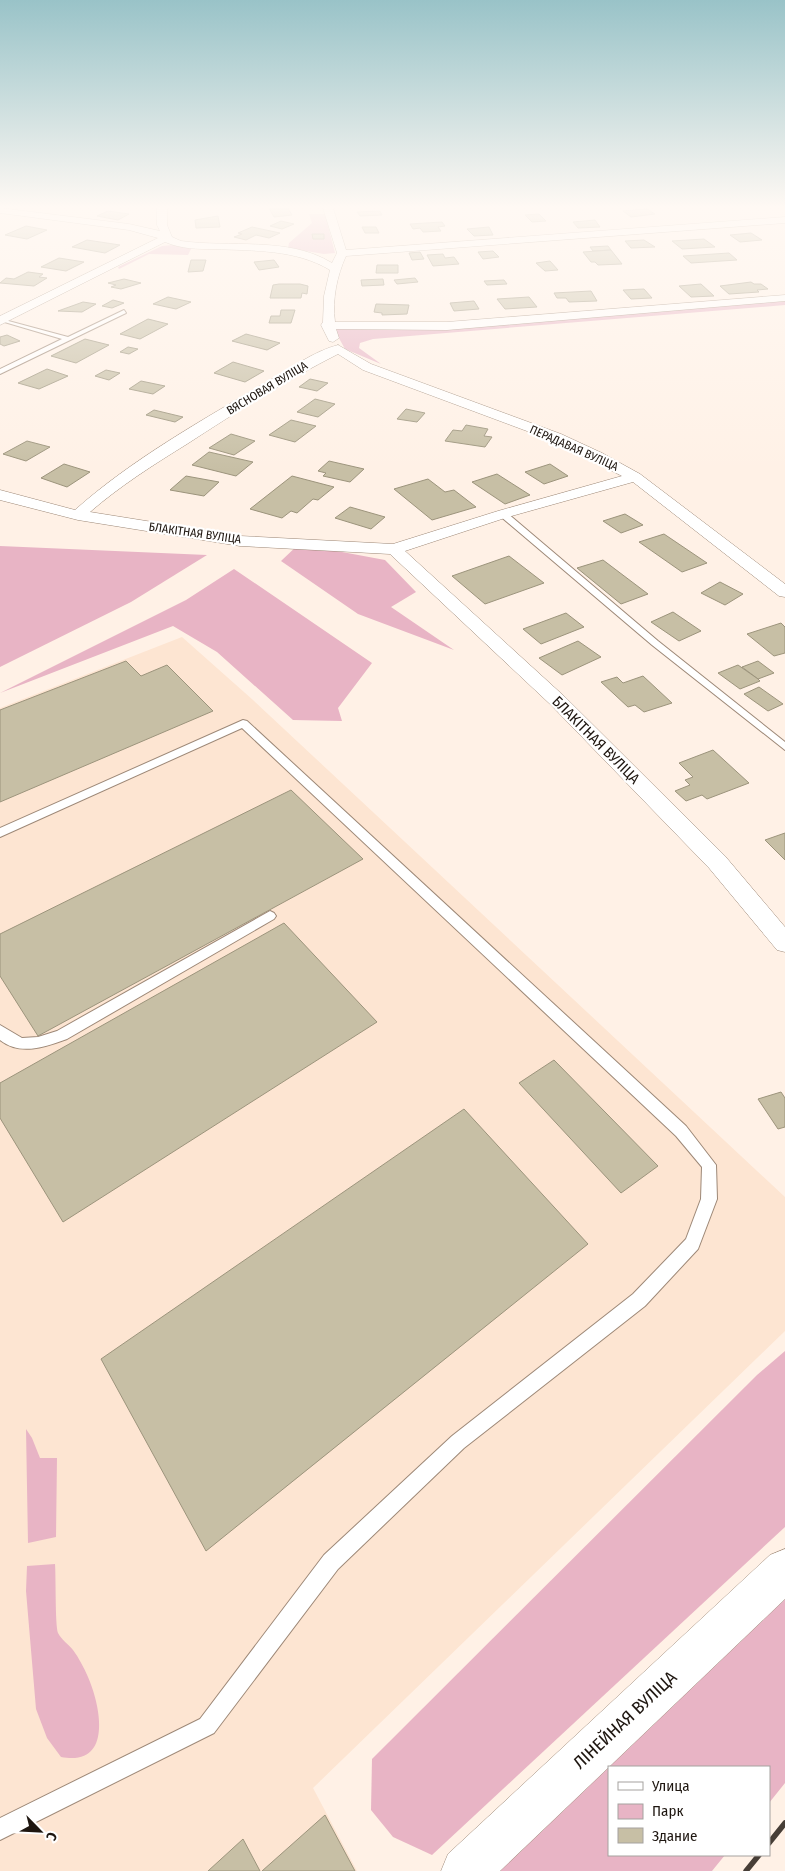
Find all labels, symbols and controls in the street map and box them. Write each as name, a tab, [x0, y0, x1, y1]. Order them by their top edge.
street label: ВЯСНОВАЯ ВУЛІЦА	[224, 358, 311, 418]
street label: ПЕРАДАВАЯ ВУЛІЦА	[528, 422, 621, 474]
street label: БЛАКІТНАЯ ВУЛІЦА	[148, 520, 243, 547]
street label: БЛАКІТНАЯ ВУЛІЦА	[548, 692, 644, 788]
street label: ЛІНЕЙНАЯ ВУЛІЦА	[569, 1666, 682, 1774]
legend	[608, 1766, 770, 1856]
text: Улица	[651, 1777, 690, 1795]
text: Парк	[652, 1802, 683, 1820]
north arrow	[15, 1806, 65, 1856]
text: Здание	[652, 1827, 698, 1845]
text: С	[42, 1829, 61, 1843]

